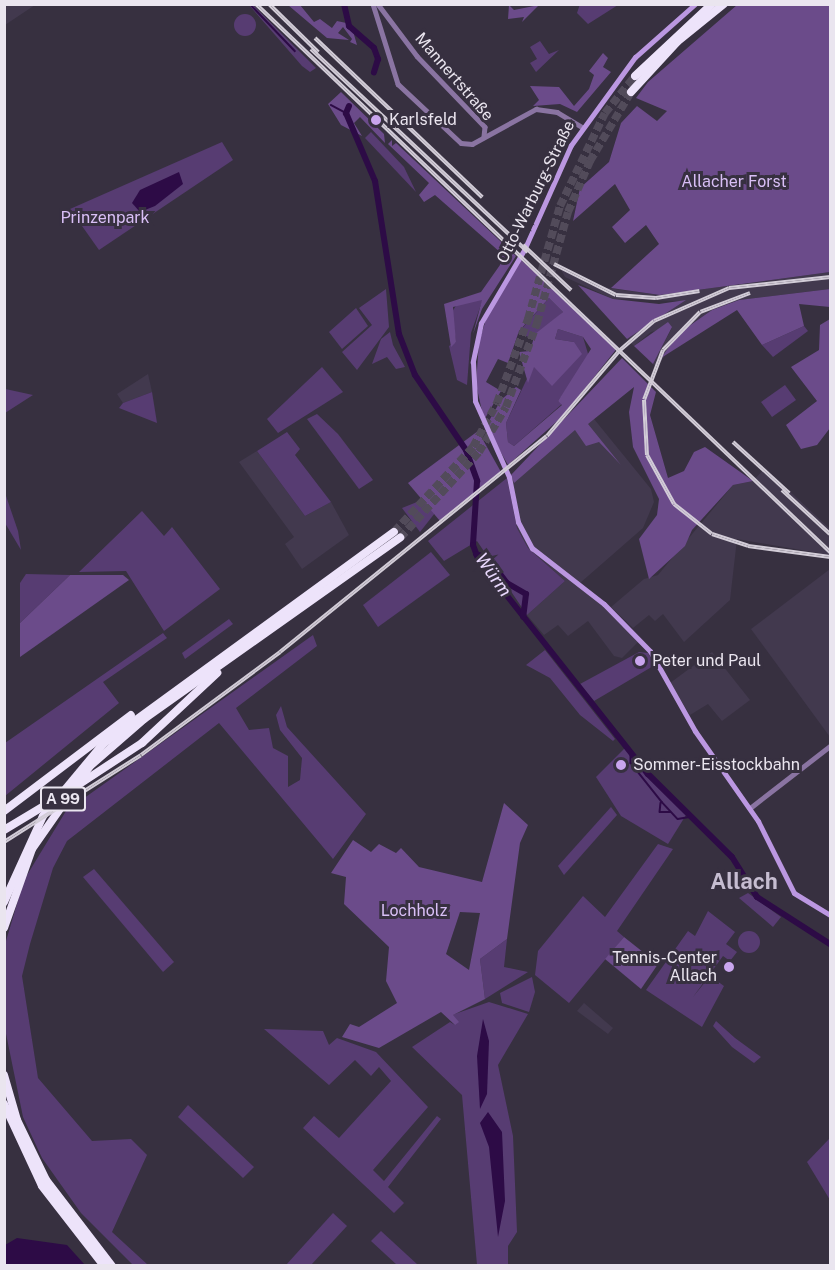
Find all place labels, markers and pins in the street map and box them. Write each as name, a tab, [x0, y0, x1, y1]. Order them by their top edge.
place label: Karlsfeld	[389, 110, 457, 130]
marker: Karlsfeld	[367, 111, 385, 129]
place label: Peter und Paul	[652, 651, 761, 671]
marker: Peter und Paul	[633, 654, 647, 668]
place label: Sommer-Eisstockbahn	[633, 755, 800, 775]
marker: Sommer-Eisstockbahn	[614, 758, 628, 772]
place label: Tennis-Center Allach	[612, 948, 717, 986]
marker: Tennis-Center Allach	[722, 960, 736, 974]

